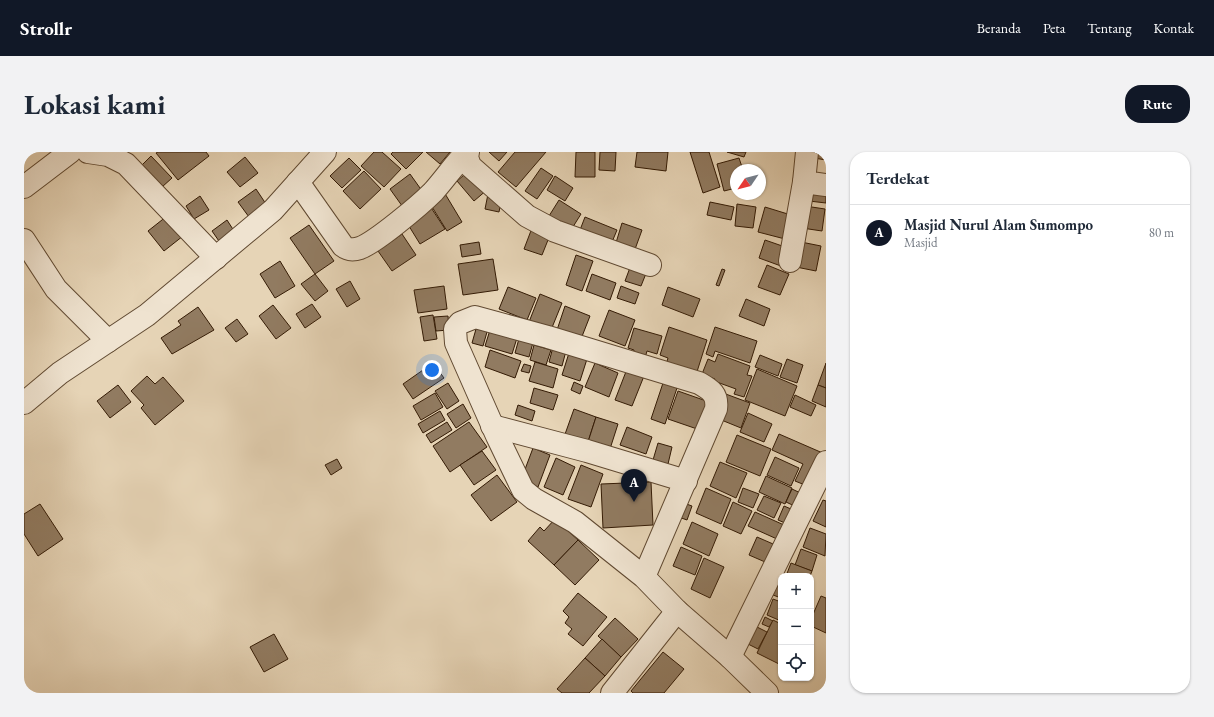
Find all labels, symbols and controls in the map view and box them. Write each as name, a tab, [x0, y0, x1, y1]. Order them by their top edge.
text: Strollr	[20, 16, 72, 41]
text: Beranda	[977, 19, 1021, 37]
text: Peta	[1043, 19, 1065, 37]
text: Tentang	[1087, 19, 1132, 37]
text: Kontak	[1154, 19, 1194, 37]
button: Rute	[1125, 85, 1190, 123]
text: Lokasi kami	[24, 86, 165, 122]
north arrow	[730, 164, 766, 200]
text: Terdekat	[866, 167, 929, 189]
text: Masjid Nurul Alam Sumompo	[904, 215, 1093, 234]
text: A	[874, 224, 884, 241]
text: 80 m	[1149, 224, 1174, 241]
text: Masjid	[904, 234, 938, 251]
your location	[422, 360, 442, 380]
pin: A	[621, 469, 647, 502]
map controls	[778, 573, 814, 681]
button: +	[778, 573, 814, 609]
button: −	[778, 609, 814, 645]
button: locate	[778, 645, 814, 681]

